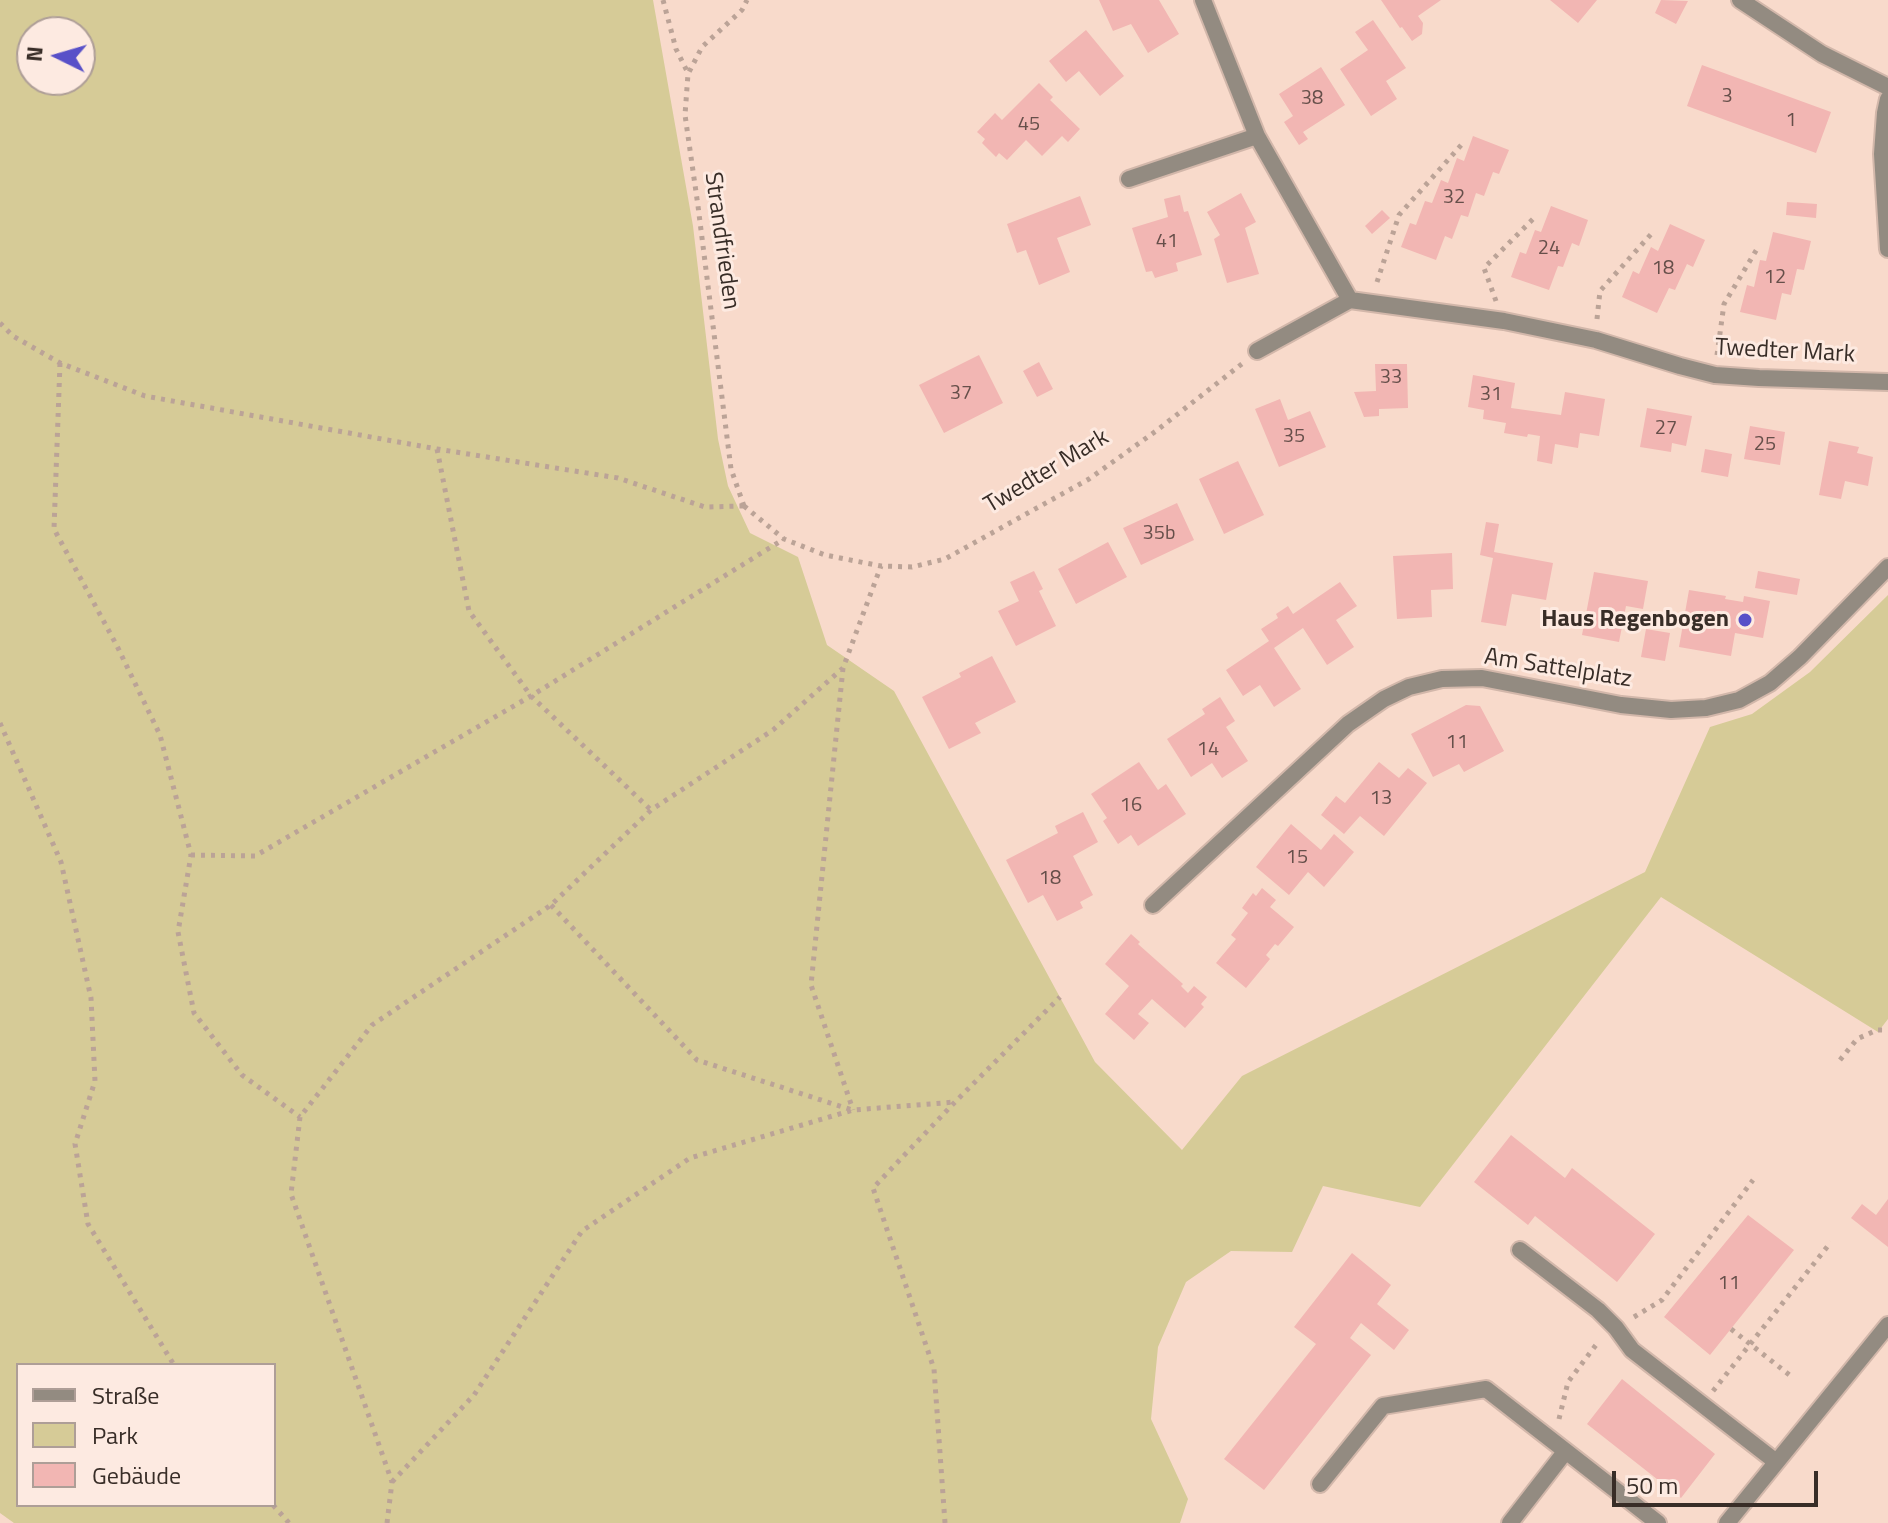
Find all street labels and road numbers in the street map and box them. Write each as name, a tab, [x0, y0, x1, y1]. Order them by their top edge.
street label: Strandfrieden	[697, 170, 745, 312]
street label: Twedter Mark	[1714, 334, 1856, 370]
street label: Twedter Mark	[980, 424, 1114, 520]
street label: Am Sattelplatz	[1482, 643, 1634, 695]

